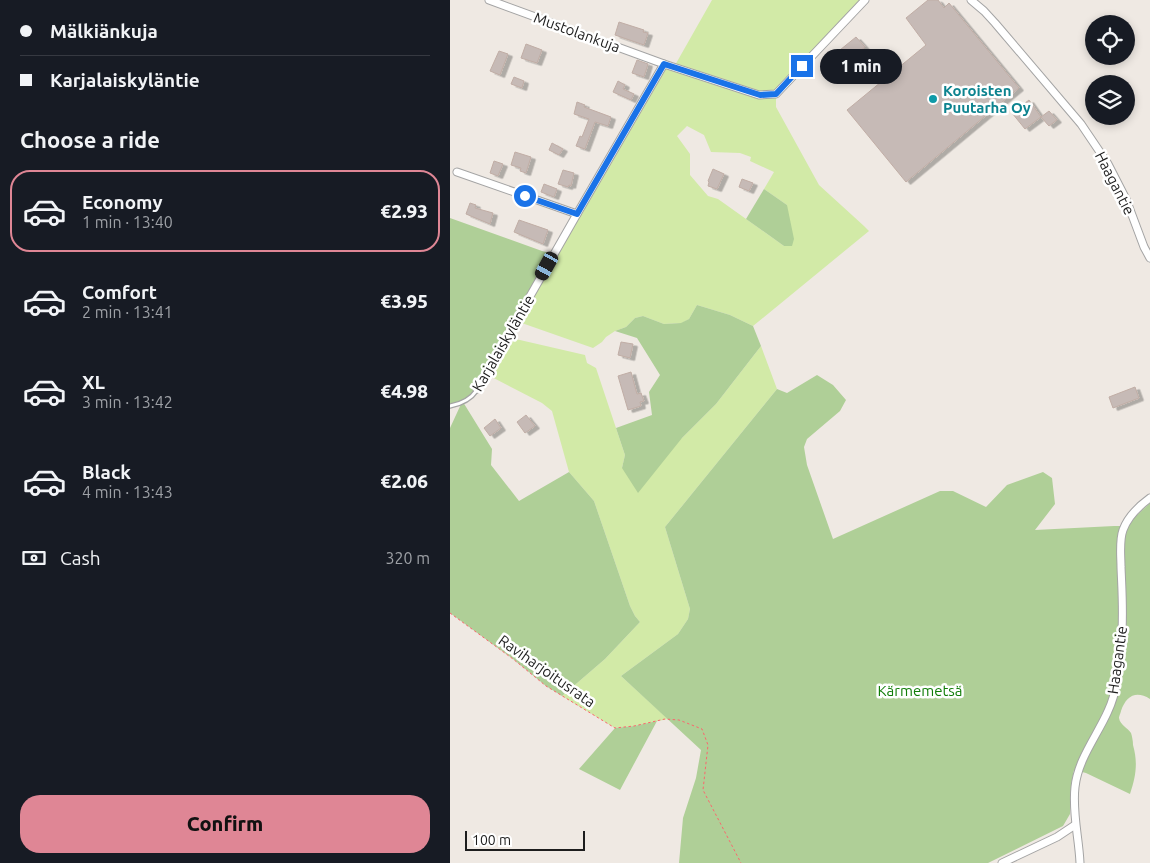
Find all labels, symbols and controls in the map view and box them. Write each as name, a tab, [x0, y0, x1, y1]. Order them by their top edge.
street label: Mustolankuja	[532, 9, 622, 55]
map controls	[1085, 15, 1135, 125]
button: locate	[1085, 15, 1135, 65]
text: Mälkiänkuja	[50, 20, 158, 42]
callout: 1 min	[820, 48, 902, 84]
route end	[791, 55, 813, 77]
text: 1 min	[841, 57, 881, 75]
text: Karjalaiskyläntie	[50, 69, 200, 91]
button: layers	[1085, 75, 1135, 125]
place label: Koroisten Puutarha Oy	[943, 82, 1031, 116]
marker: Koroisten Puutarha Oy	[927, 93, 939, 105]
text: Choose a ride	[20, 127, 160, 152]
street label: Haagantie	[1092, 149, 1138, 217]
route start	[514, 185, 536, 207]
icon: car	[22, 189, 67, 234]
text: Economy	[82, 191, 163, 213]
text: €2.93	[380, 200, 428, 222]
text: 1 min · 13:40	[82, 213, 173, 231]
car	[533, 249, 560, 283]
icon: car	[22, 279, 67, 324]
text: Comfort	[82, 281, 157, 303]
text: €3.95	[380, 290, 428, 312]
street label: Karjalaiskyläntie	[468, 292, 538, 394]
text: 2 min · 13:41	[82, 303, 173, 321]
icon: car	[22, 369, 67, 414]
text: XL	[82, 371, 105, 393]
text: €4.98	[380, 380, 428, 402]
text: 3 min · 13:42	[82, 393, 173, 411]
icon: car	[22, 459, 67, 504]
text: Black	[82, 461, 131, 483]
text: €2.06	[380, 470, 428, 492]
text: 4 min · 13:43	[82, 483, 173, 501]
icon: cash	[20, 544, 48, 572]
text: Cash	[60, 547, 101, 569]
text: 320 m	[385, 549, 430, 567]
street label: Haagantie	[1104, 625, 1130, 695]
street label: Raviharjoitusrata	[495, 631, 599, 711]
park label: Kärmemetsä	[877, 682, 963, 699]
button: Confirm	[20, 795, 430, 853]
scale bar	[465, 828, 585, 851]
text: 100 m	[472, 832, 511, 848]

